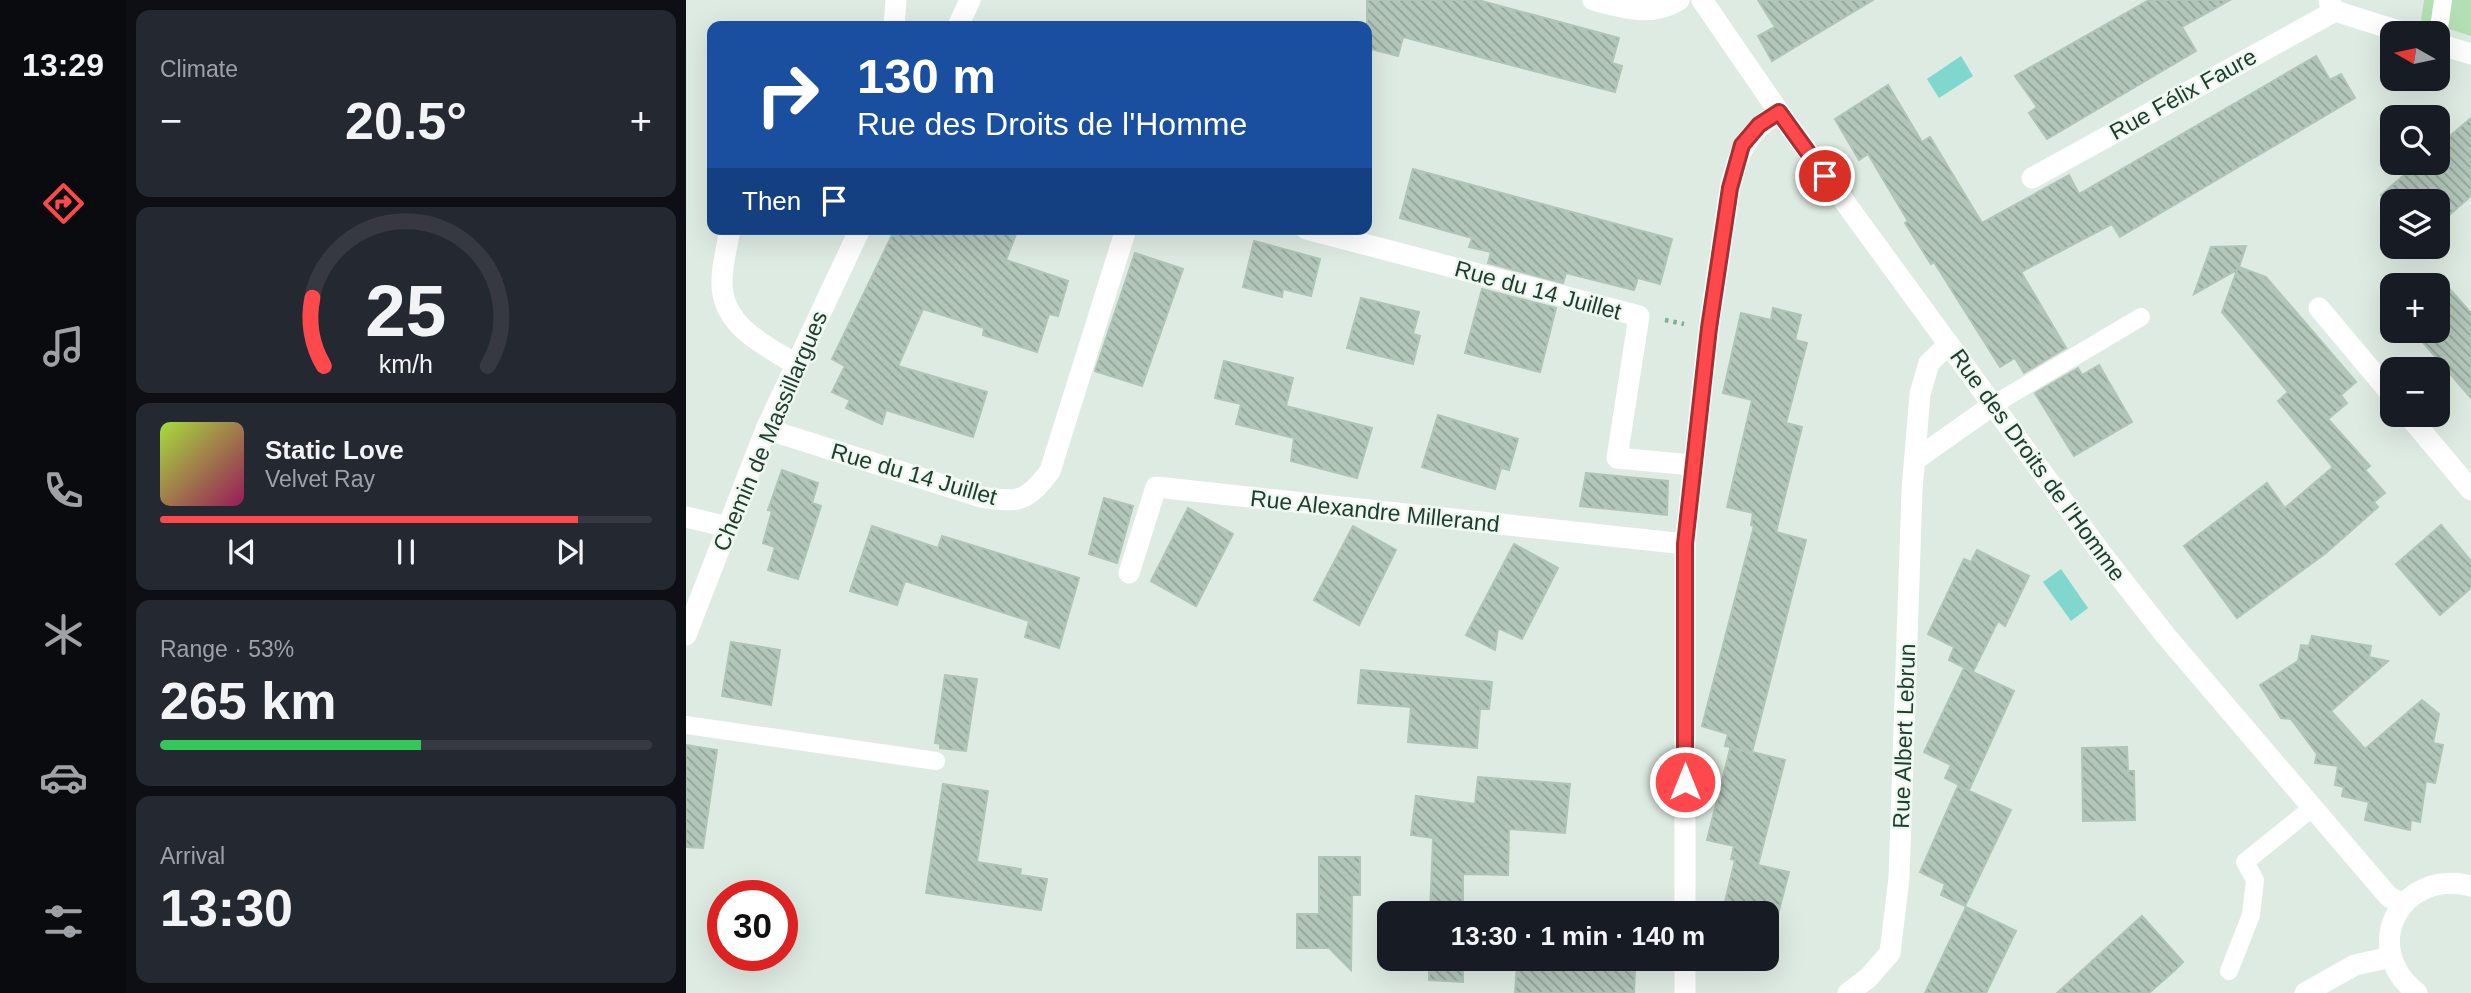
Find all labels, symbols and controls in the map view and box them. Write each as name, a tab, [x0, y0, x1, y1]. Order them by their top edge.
north arrow	[2380, 21, 2450, 91]
map controls	[2380, 21, 2450, 427]
street label: Rue Félix Faure	[2105, 43, 2261, 145]
text: 13:29	[22, 47, 104, 83]
icon: right	[742, 49, 833, 140]
text: 130 m	[857, 49, 996, 103]
text: Climate	[160, 56, 238, 82]
text: 20.5°	[345, 92, 467, 150]
text: −	[160, 100, 182, 142]
text: +	[630, 100, 652, 142]
button: search	[2380, 105, 2450, 175]
text: Rue des Droits de l'Homme	[857, 106, 1247, 142]
pin	[1795, 146, 1855, 206]
icon: arrive	[1806, 157, 1844, 195]
icon: directions	[39, 179, 88, 228]
icon: arrive	[815, 182, 853, 220]
text: Then	[742, 186, 801, 216]
button: layers	[2380, 189, 2450, 259]
street label: Rue du 14 Juillet	[1452, 255, 1625, 325]
text: 25	[366, 270, 446, 351]
button: +	[2380, 273, 2450, 343]
street label: Chemin de Massillargues	[708, 307, 832, 555]
icon: music	[39, 322, 88, 371]
street label: Rue des Droits de l'Homme	[1945, 344, 2131, 586]
text: km/h	[379, 350, 433, 378]
button: −	[2380, 357, 2450, 427]
text: Static Love	[265, 435, 404, 465]
street label: Rue du 14 Juillet	[828, 438, 1001, 510]
icon: phone	[39, 466, 88, 515]
text: Velvet Ray	[265, 466, 375, 492]
street label: Rue Alexandre Millerand	[1249, 485, 1501, 537]
icon: previous	[223, 533, 261, 571]
icon: pause	[387, 533, 425, 571]
icon: next	[551, 533, 589, 571]
icon: climate	[39, 610, 88, 659]
text: Range · 53%	[160, 636, 294, 662]
street label: Rue Albert Lebrun	[1888, 643, 1920, 829]
text: 265 km	[160, 672, 336, 730]
position arrow	[1648, 745, 1722, 819]
icon: car	[39, 753, 88, 802]
text: Arrival	[160, 843, 225, 869]
text: 13:30	[160, 879, 293, 937]
speed limit sign: 30	[707, 880, 798, 971]
icon: filters	[39, 897, 88, 946]
text: 13:30 · 1 min · 140 m	[1451, 921, 1705, 951]

